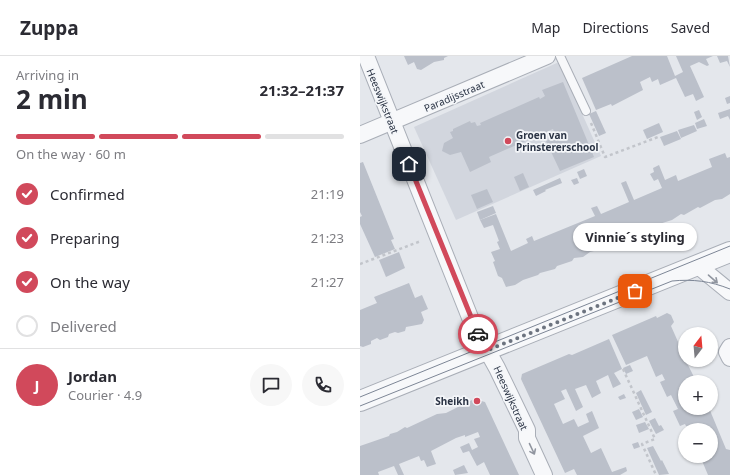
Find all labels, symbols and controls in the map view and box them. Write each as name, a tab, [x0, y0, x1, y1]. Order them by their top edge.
text: Zuppa	[20, 15, 79, 41]
text: Map	[531, 18, 560, 37]
text: Directions	[582, 18, 649, 37]
text: Saved	[671, 18, 710, 37]
text: Arriving in	[16, 66, 79, 84]
street label: Heeswijkstraat	[364, 66, 403, 136]
street label: Paradijsstraat	[422, 77, 487, 115]
text: 21:32–21:37	[259, 80, 344, 100]
text: 2 min	[16, 81, 88, 117]
place label: Groen van Prinstererschool	[516, 128, 598, 154]
marker: Groen van Prinstererschool	[503, 136, 513, 146]
text: On the way · 60 m	[16, 145, 126, 163]
pin	[392, 147, 426, 181]
icon: home	[398, 153, 420, 175]
icon: check	[16, 183, 38, 205]
text: Confirmed	[50, 184, 125, 204]
text: 21:19	[311, 185, 344, 203]
callout: Vinnie´s styling	[573, 223, 697, 251]
icon: check	[16, 227, 38, 249]
text: Preparing	[50, 228, 120, 248]
text: Vinnie´s styling	[585, 228, 685, 246]
text: 21:23	[311, 229, 344, 247]
icon: check	[16, 271, 38, 293]
text: On the way	[50, 272, 130, 292]
text: 21:27	[311, 273, 344, 291]
pin	[618, 274, 652, 308]
one-way arrow	[708, 275, 719, 284]
icon: bag	[624, 280, 646, 302]
courier	[458, 314, 498, 354]
text: Delivered	[50, 316, 117, 336]
icon: car	[467, 323, 489, 345]
north arrow	[678, 327, 718, 367]
map controls	[678, 327, 718, 463]
button: chat	[250, 364, 292, 406]
button: phone	[302, 364, 344, 406]
street label: Heeswijkstraat	[491, 364, 532, 433]
text: Jordan	[68, 366, 117, 386]
text: J	[35, 375, 39, 395]
button: +	[678, 375, 718, 415]
text: Courier · 4.9	[68, 386, 142, 404]
place label: Sheikh	[435, 394, 469, 408]
marker: Sheikh	[472, 396, 482, 406]
button: −	[678, 423, 718, 463]
one-way arrow	[529, 443, 536, 455]

